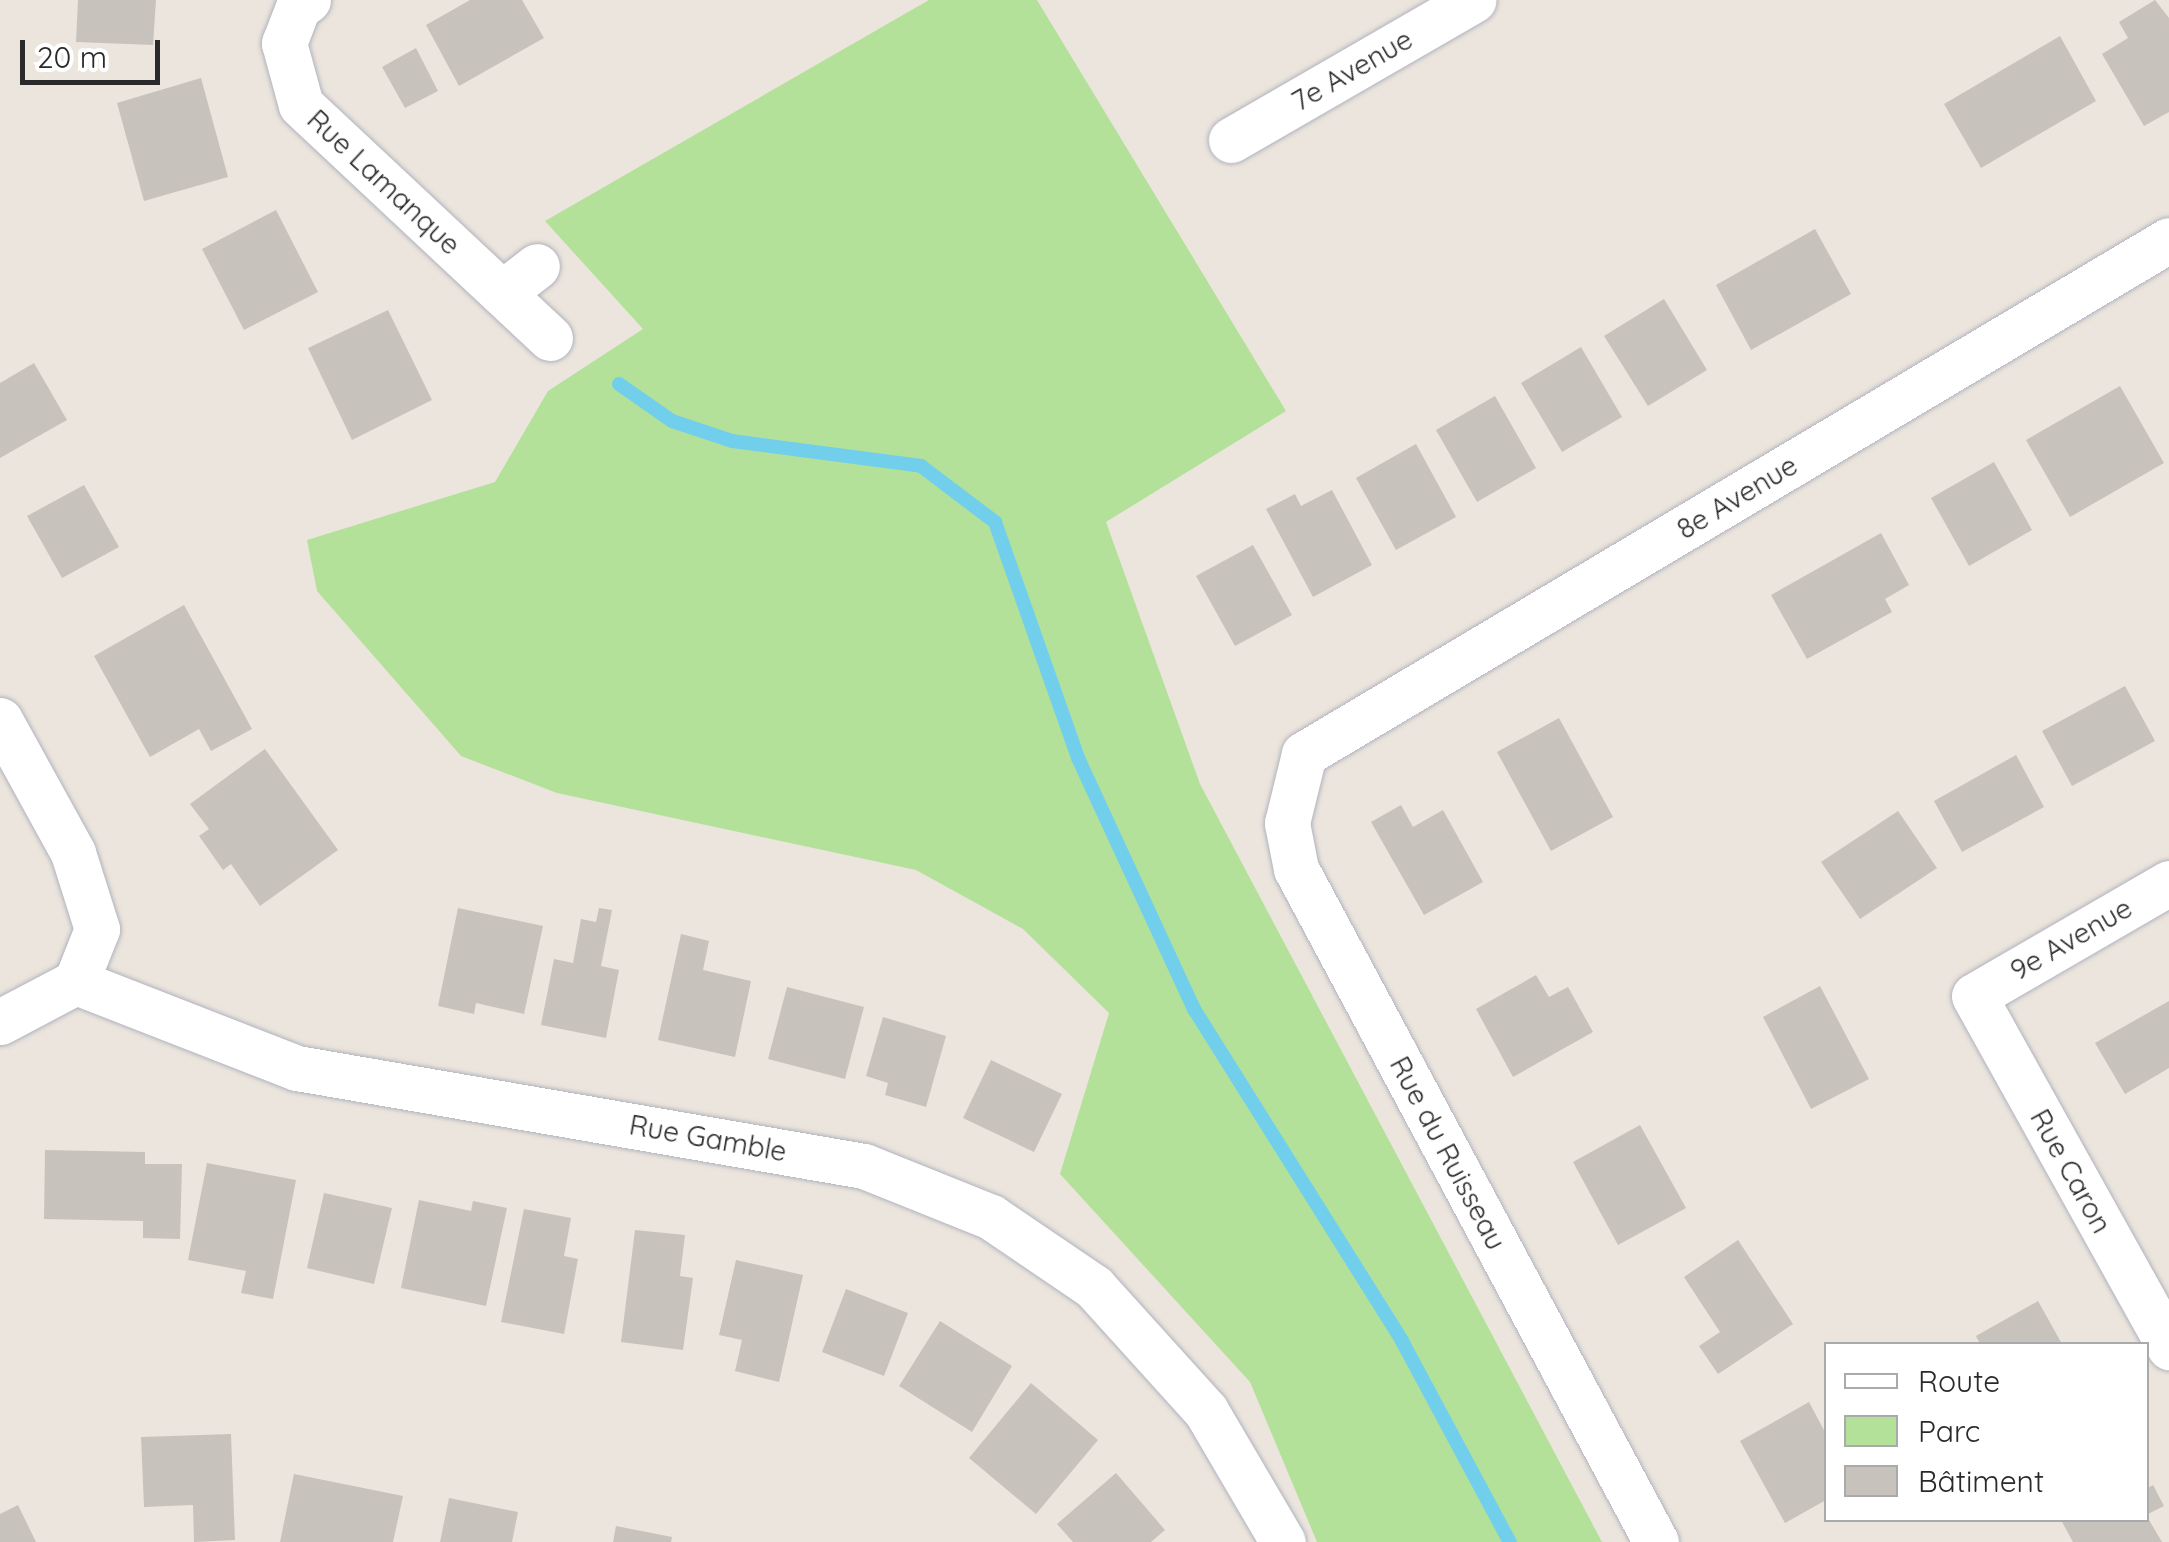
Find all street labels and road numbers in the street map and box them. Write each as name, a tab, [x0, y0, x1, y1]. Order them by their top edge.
street label: 7e Avenue	[1286, 22, 1418, 118]
street label: Rue Lamanque	[300, 102, 468, 262]
street label: 8e Avenue	[1671, 448, 1803, 546]
street label: 9e Avenue	[2004, 891, 2138, 987]
street label: Rue du Ruisseau	[1383, 1051, 1513, 1255]
street label: Rue Caron	[2023, 1103, 2119, 1239]
street label: Rue Gamble	[627, 1108, 789, 1168]

